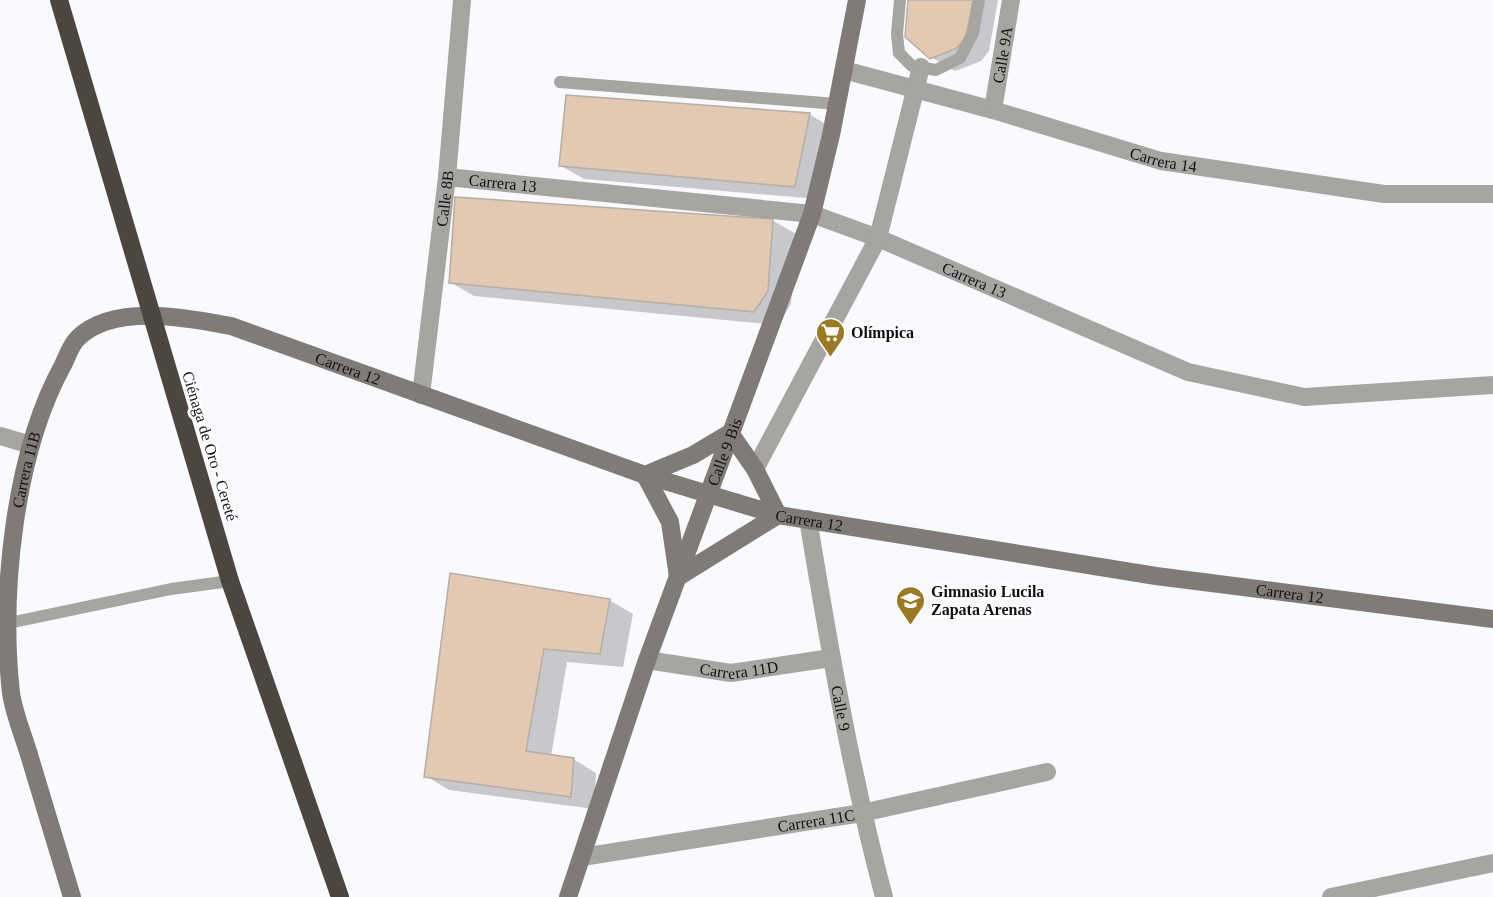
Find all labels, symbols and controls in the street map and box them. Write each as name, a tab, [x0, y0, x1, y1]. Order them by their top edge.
street label: Calle 9A	[989, 25, 1015, 84]
street label: Carrera 14	[1128, 144, 1198, 175]
street label: Calle 8B	[433, 170, 456, 227]
street label: Carrera 13	[468, 171, 537, 195]
street label: Carrera 13	[940, 258, 1009, 301]
supermarket icon: Olímpica	[814, 316, 846, 358]
place label: Olímpica	[851, 324, 914, 342]
street label: Carrera 12	[313, 349, 383, 388]
street label: Ciénaga de Oro - Cereté	[178, 369, 241, 523]
street label: Calle 9 Bis	[704, 415, 744, 488]
street label: Carrera 11B	[9, 429, 43, 509]
street label: Carrera 12	[774, 506, 844, 534]
street label: Carrera 12	[1255, 580, 1324, 606]
place label: Gimnasio Lucila Zapata Arenas	[931, 583, 1044, 619]
school or university icon: Gimnasio Lucila Zapata Arenas	[894, 584, 926, 626]
street label: Carrera 11D	[699, 658, 779, 682]
street label: Calle 9	[829, 684, 854, 732]
street label: Carrera 11C	[776, 806, 856, 835]

